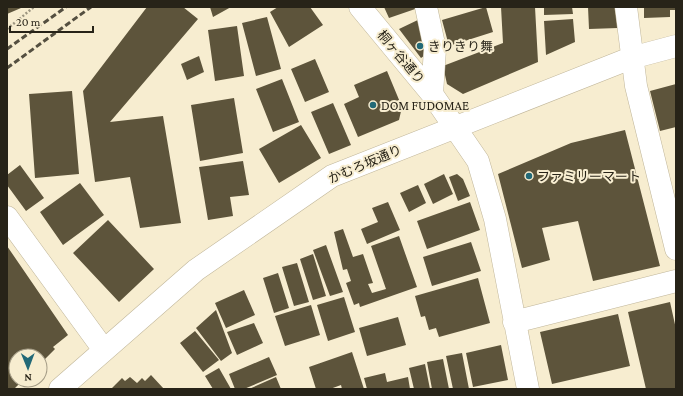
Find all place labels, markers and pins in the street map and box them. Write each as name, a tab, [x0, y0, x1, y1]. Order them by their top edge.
place label: きりきり舞	[428, 39, 493, 54]
marker: きりきり舞	[415, 41, 425, 51]
place label: DOM FUDOMAE	[381, 98, 469, 113]
marker: DOM FUDOMAE	[368, 100, 378, 110]
place label: ファミリーマート	[537, 169, 641, 184]
marker: ファミリーマート	[524, 171, 534, 181]

